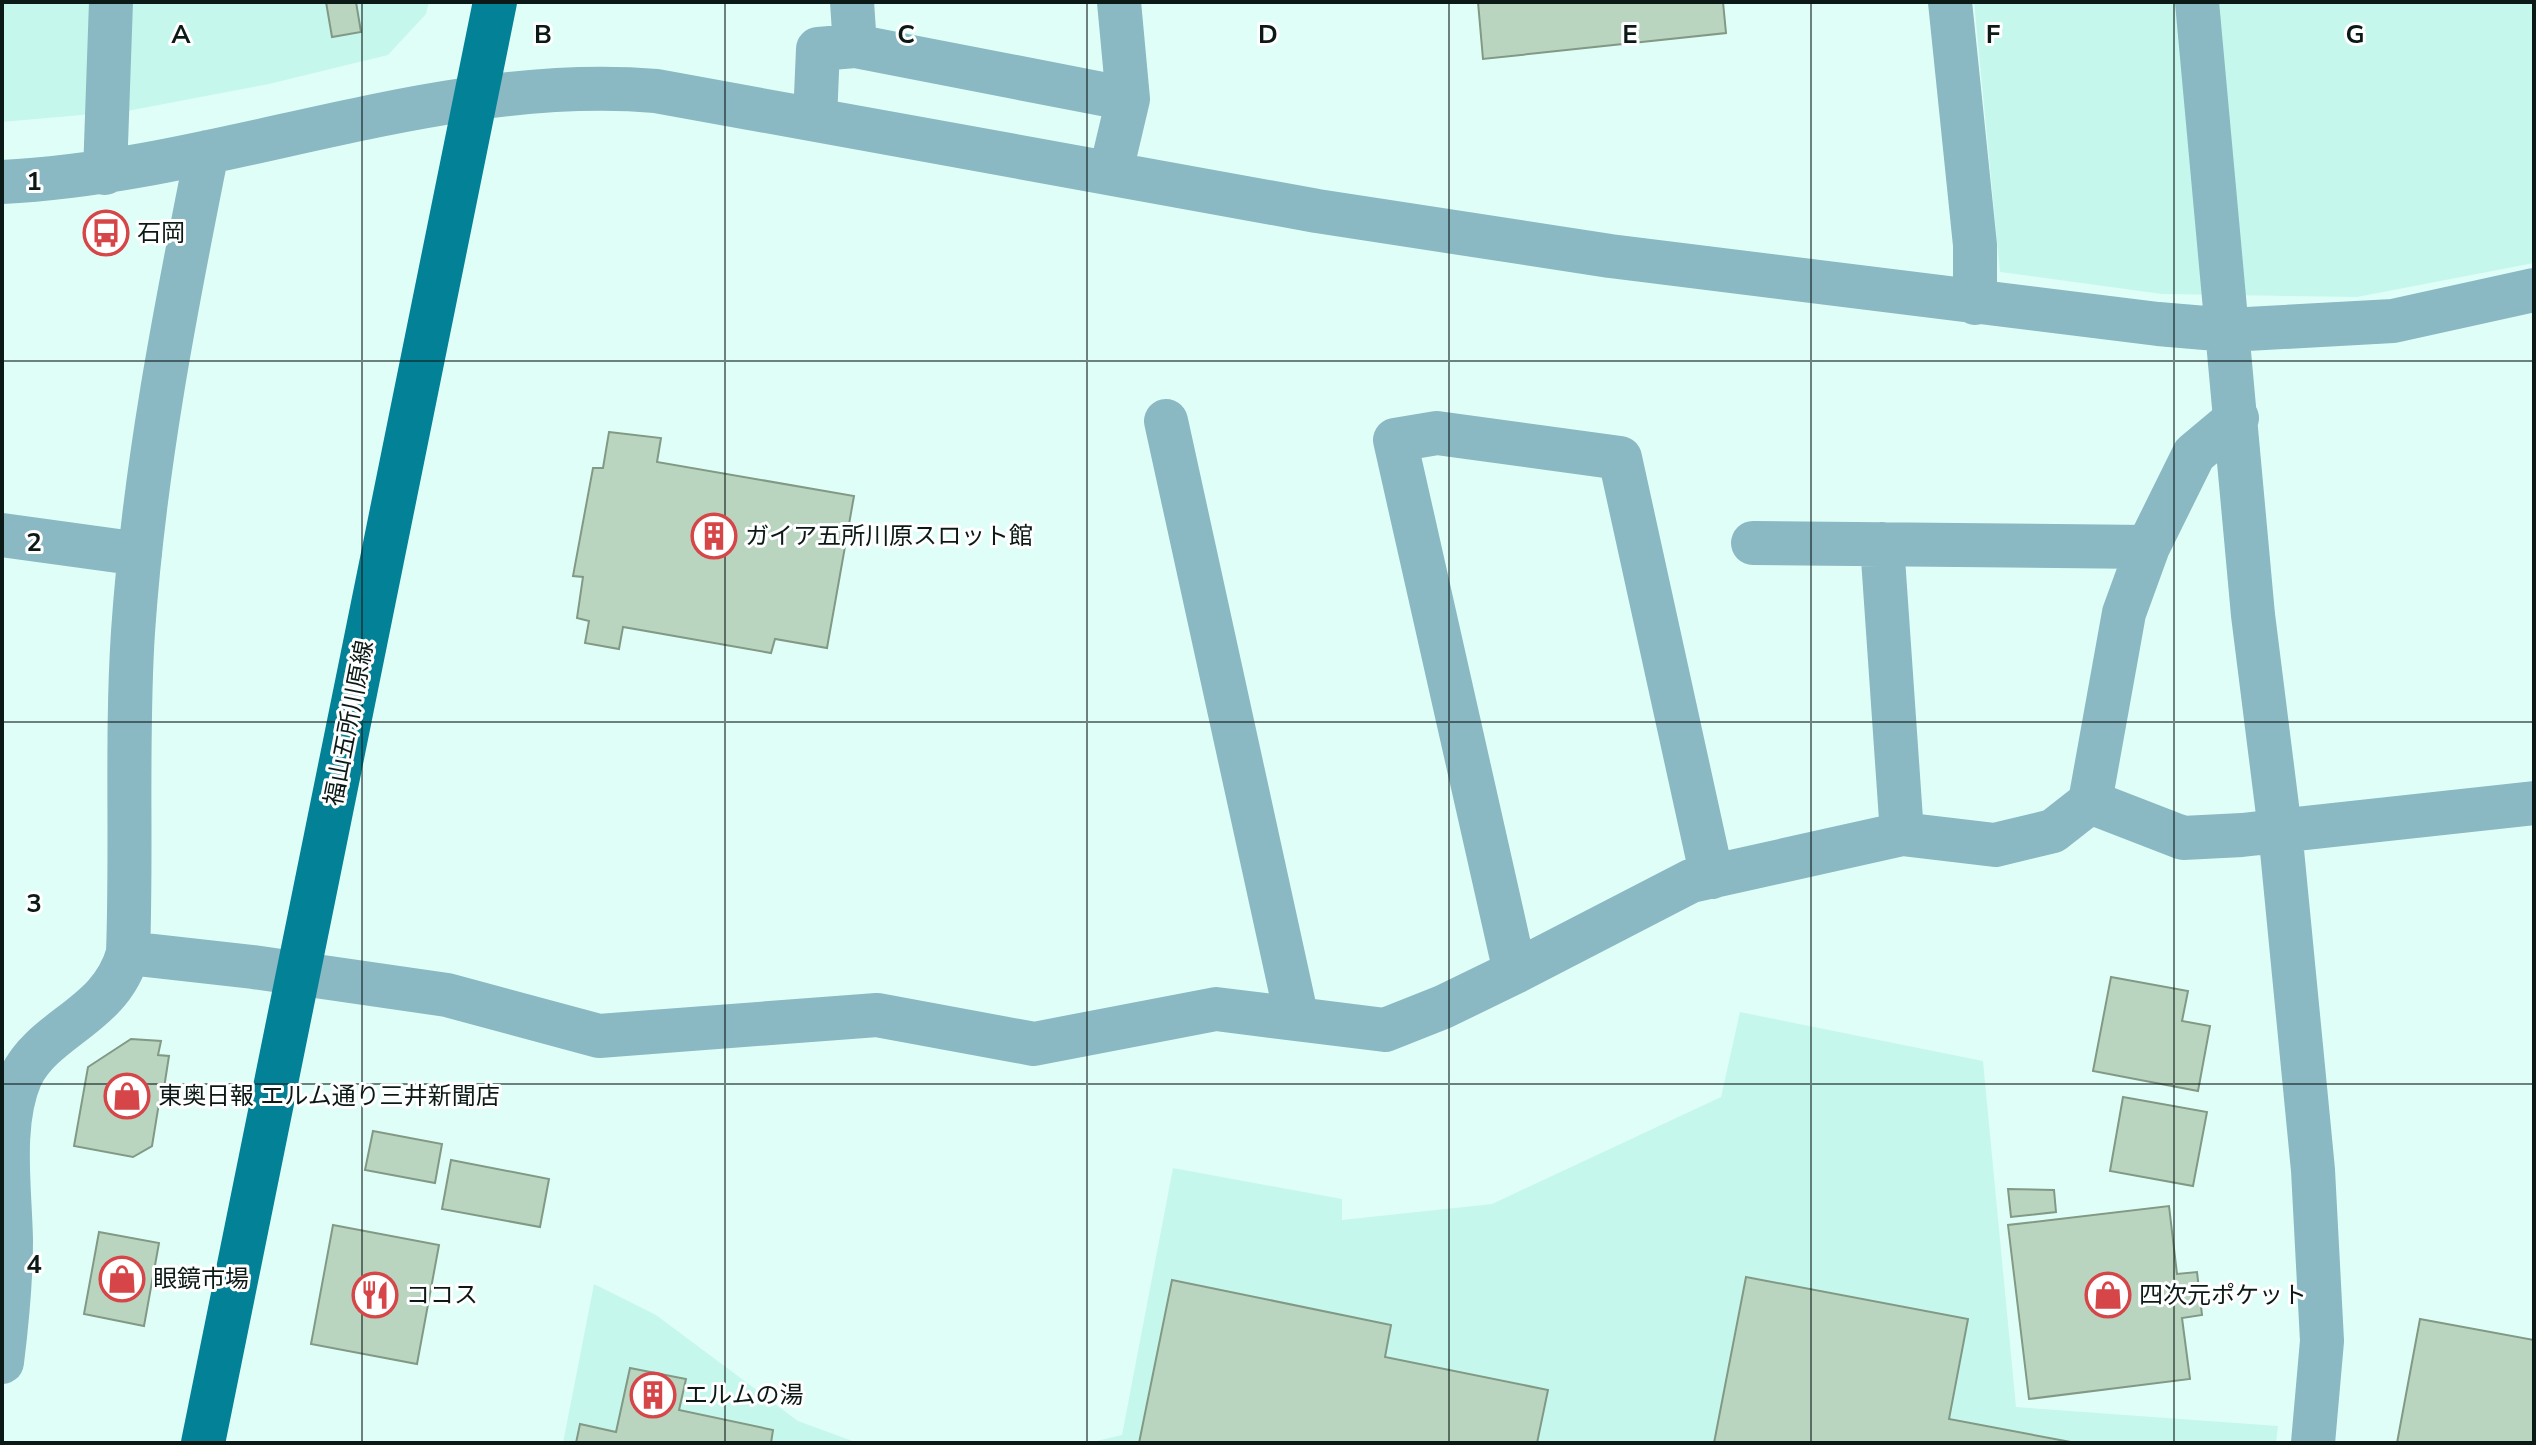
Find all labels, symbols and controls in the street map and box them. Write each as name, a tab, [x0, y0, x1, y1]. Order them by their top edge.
text: A	[171, 17, 191, 52]
text: B	[534, 17, 552, 52]
text: C	[897, 17, 915, 52]
text: D	[1258, 17, 1278, 52]
text: E	[1622, 17, 1638, 52]
text: F	[1986, 17, 2000, 52]
text: G	[2345, 17, 2365, 52]
text: 1	[26, 164, 42, 199]
bus stop icon: 石岡	[82, 209, 130, 257]
place label: 石岡	[137, 217, 185, 249]
building icon: ガイア五所川原スロット館	[690, 512, 738, 560]
place label: ガイア五所川原スロット館	[745, 520, 1033, 552]
text: 2	[26, 525, 42, 560]
street label: 福山五所川原線	[317, 637, 381, 809]
text: 3	[26, 886, 42, 921]
shop icon: 東奥日報 エルム通り三井新聞店	[103, 1072, 151, 1120]
place label: 東奥日報 エルム通り三井新聞店	[158, 1080, 500, 1112]
text: 4	[26, 1247, 42, 1282]
shop icon: 眼鏡市場	[98, 1255, 146, 1303]
place label: 眼鏡市場	[153, 1263, 249, 1295]
restaurant icon: ココス	[351, 1271, 399, 1319]
shop icon: 四次元ポケット	[2084, 1271, 2132, 1319]
place label: ココス	[406, 1279, 478, 1311]
place label: 四次元ポケット	[2139, 1279, 2307, 1311]
building icon: エルムの湯	[629, 1371, 677, 1419]
place label: エルムの湯	[684, 1379, 804, 1411]

